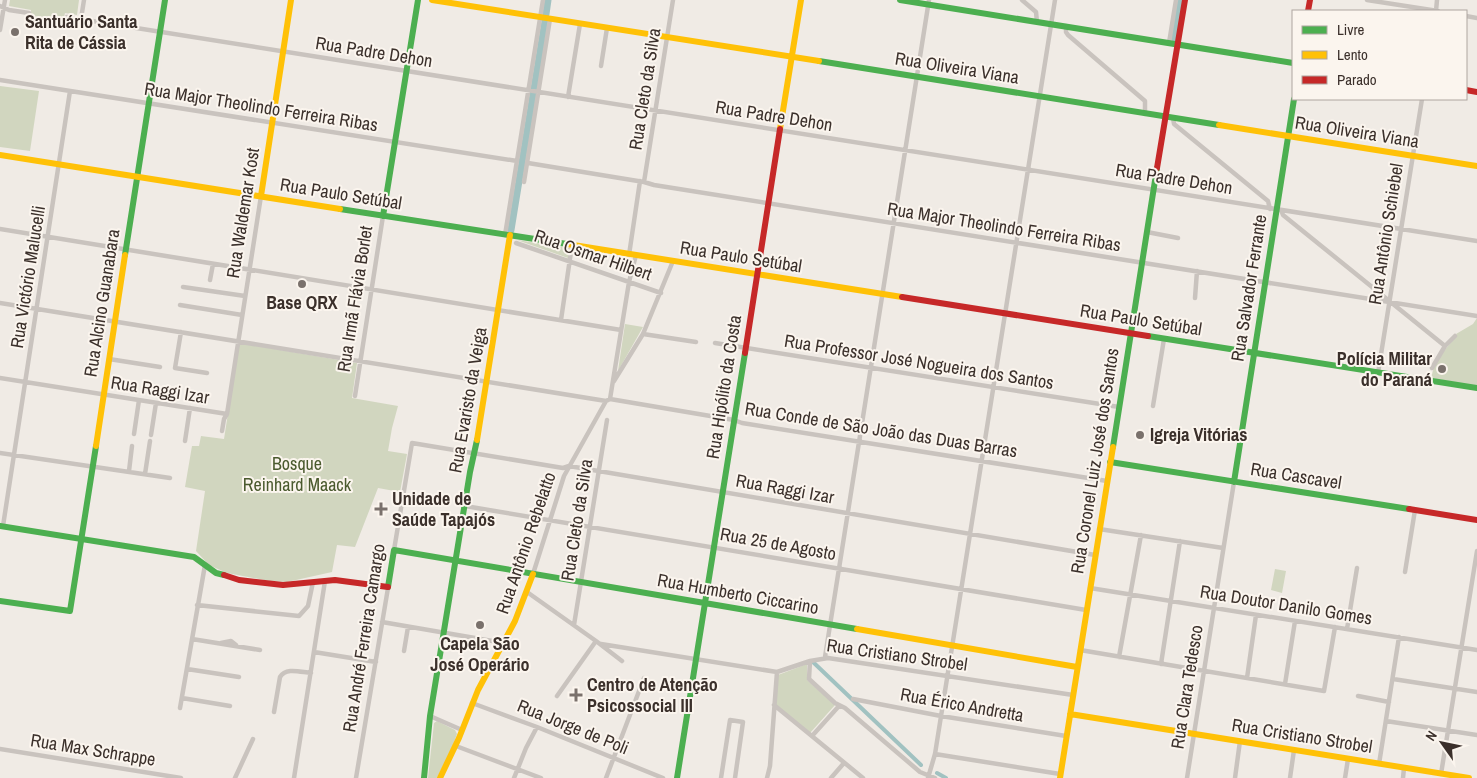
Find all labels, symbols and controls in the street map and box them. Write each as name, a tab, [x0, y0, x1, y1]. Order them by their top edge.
place label: Santuário Santa Rita de Cássia	[25, 9, 138, 55]
legend	[1292, 10, 1467, 100]
text: Livre	[1337, 19, 1365, 40]
marker: Santuário Santa Rita de Cássia	[9, 26, 21, 38]
street label: Rua Cleto da Silva	[623, 26, 666, 152]
street label: Rua Padre Dehon	[314, 30, 434, 73]
text: Lento	[1337, 44, 1368, 65]
street label: Rua Oliveira Viana	[893, 45, 1021, 90]
text: Parado	[1337, 69, 1377, 90]
street label: Rua Major Theolindo Ferreira Ribas	[143, 76, 380, 137]
street label: Rua Padre Dehon	[714, 94, 834, 137]
street label: Rua Oliveira Viana	[1293, 109, 1421, 154]
street label: Rua Waldemar Kost	[220, 146, 265, 280]
street label: Rua Padre Dehon	[1114, 157, 1234, 200]
street label: Rua Antônio Schiebel	[1362, 161, 1409, 306]
street label: Rua Paulo Setúbal	[278, 172, 404, 215]
street label: Rua Major Theolindo Ferreira Ribas	[886, 196, 1123, 257]
street label: Rua Victório Malucelli	[4, 204, 51, 350]
street label: Rua Salvador Ferrante	[1225, 213, 1272, 363]
street label: Rua Osmar Hilbert	[531, 223, 655, 286]
street label: Rua Irmã Flávia Borlet	[331, 224, 378, 374]
street label: Rua Alcino Guanabara	[77, 227, 126, 379]
street label: Rua Paulo Setúbal	[678, 235, 804, 278]
marker: Base QRX	[296, 278, 308, 290]
place label: Base QRX	[266, 290, 338, 315]
street label: Rua Paulo Setúbal	[1078, 298, 1204, 341]
street label: Rua Hipólito da Costa	[700, 313, 747, 461]
street label: Rua Evaristo da Veiga	[442, 325, 493, 475]
street label: Rua Professor José Nogueira dos Santos	[783, 328, 1056, 395]
street label: Rua Coronel Luiz José dos Santos	[1064, 346, 1125, 576]
place label: Polícia Militar do Paraná	[1337, 346, 1433, 392]
marker: Polícia Militar do Paraná	[1436, 363, 1448, 375]
street label: Rua Raggi Izar	[109, 369, 211, 410]
street label: Rua Conde de São João das Duas Barras	[743, 396, 1019, 463]
place label: Igreja Vitórias	[1150, 422, 1247, 447]
marker: Igreja Vitórias	[1134, 429, 1146, 441]
park label: Bosque Reinhard Maack	[243, 451, 352, 497]
street label: Rua Cascavel	[1249, 456, 1343, 495]
street label: Rua Cleto da Silva	[555, 457, 598, 583]
street label: Rua Raggi Izar	[734, 468, 836, 509]
street label: Rua Antônio Rebelatto	[490, 469, 562, 617]
place label: Unidade de Saúde Tapajós	[392, 486, 495, 532]
marker: Unidade de Saúde Tapajós	[374, 502, 388, 516]
street label: Rua 25 de Agosto	[718, 521, 838, 566]
street label: Rua André Ferreira Camargo	[336, 542, 391, 734]
street label: Rua Humberto Ciccarino	[656, 567, 821, 620]
street label: Rua Doutor Danilo Gomes	[1198, 579, 1374, 630]
marker: Capela São José Operário	[474, 619, 486, 631]
street label: Rua Clara Tedesco	[1164, 623, 1209, 751]
place label: Capela São José Operário	[430, 631, 530, 677]
street label: Rua Cristiano Strobel	[825, 632, 969, 677]
place label: Centro de Atenção Psicossocial III	[587, 672, 718, 718]
street label: Rua Érico Andretta	[898, 681, 1026, 728]
marker: Centro de Atenção Psicossocial III	[569, 688, 583, 702]
street label: Rua Jorge de Poli	[514, 693, 633, 760]
street label: Rua Cristiano Strobel	[1230, 712, 1374, 759]
north arrow	[1417, 718, 1467, 768]
street label: Rua Max Schrappe	[29, 727, 157, 772]
text: N	[1421, 728, 1441, 744]

